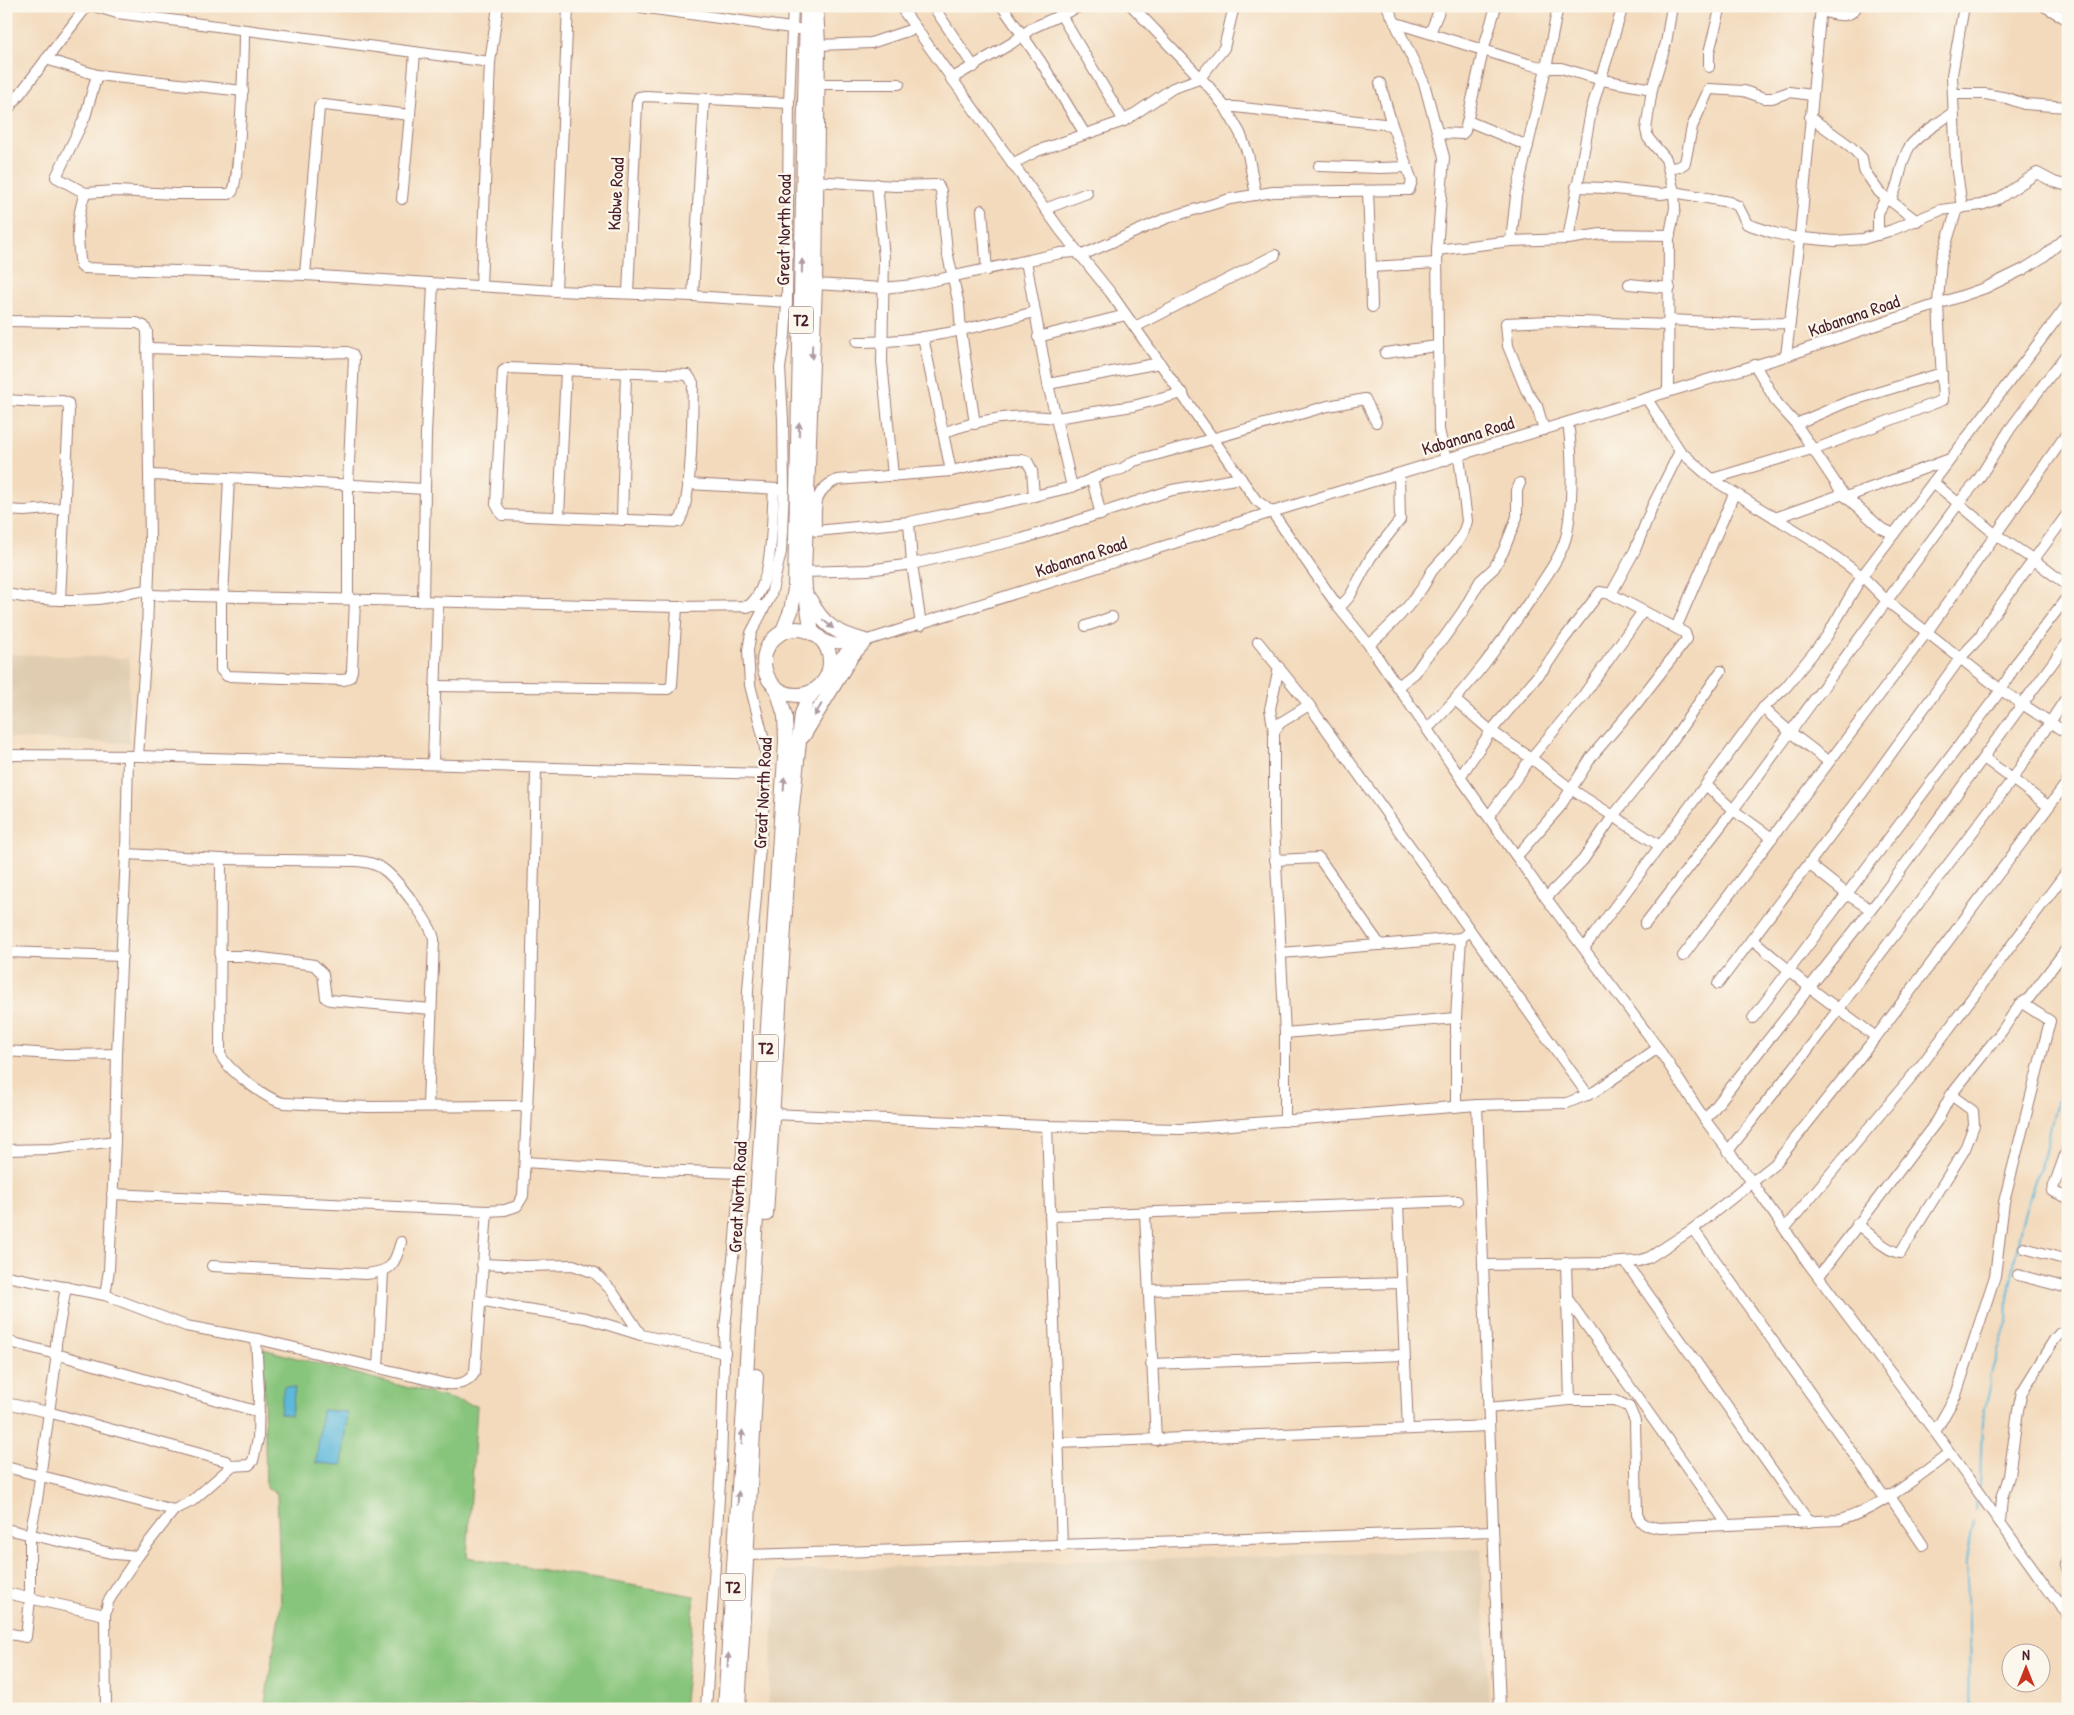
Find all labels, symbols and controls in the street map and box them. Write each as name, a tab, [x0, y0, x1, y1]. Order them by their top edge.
street label: Kabwe Road	[601, 157, 630, 231]
street label: Great North Road	[770, 174, 797, 286]
one-way arrow	[799, 258, 807, 274]
street label: Kabanana Road	[1805, 288, 1903, 343]
road number: T2	[788, 306, 814, 334]
one-way arrow	[808, 345, 816, 361]
street label: Kabanana Road	[1419, 410, 1517, 461]
one-way arrow	[795, 420, 803, 436]
street label: Kabanana Road	[1032, 530, 1130, 583]
one-way arrow	[822, 618, 834, 629]
one-way arrow	[813, 703, 822, 716]
street label: Great North Road	[747, 737, 778, 849]
one-way arrow	[780, 776, 788, 792]
road number: T2	[754, 1034, 778, 1062]
street label: Great North Road	[722, 1141, 753, 1253]
one-way arrow	[739, 1429, 747, 1445]
one-way arrow	[735, 1490, 743, 1506]
road number: T2	[720, 1574, 746, 1600]
north arrow	[2002, 1642, 2052, 1692]
text: N	[2022, 1645, 2030, 1664]
one-way arrow	[724, 1652, 732, 1668]

